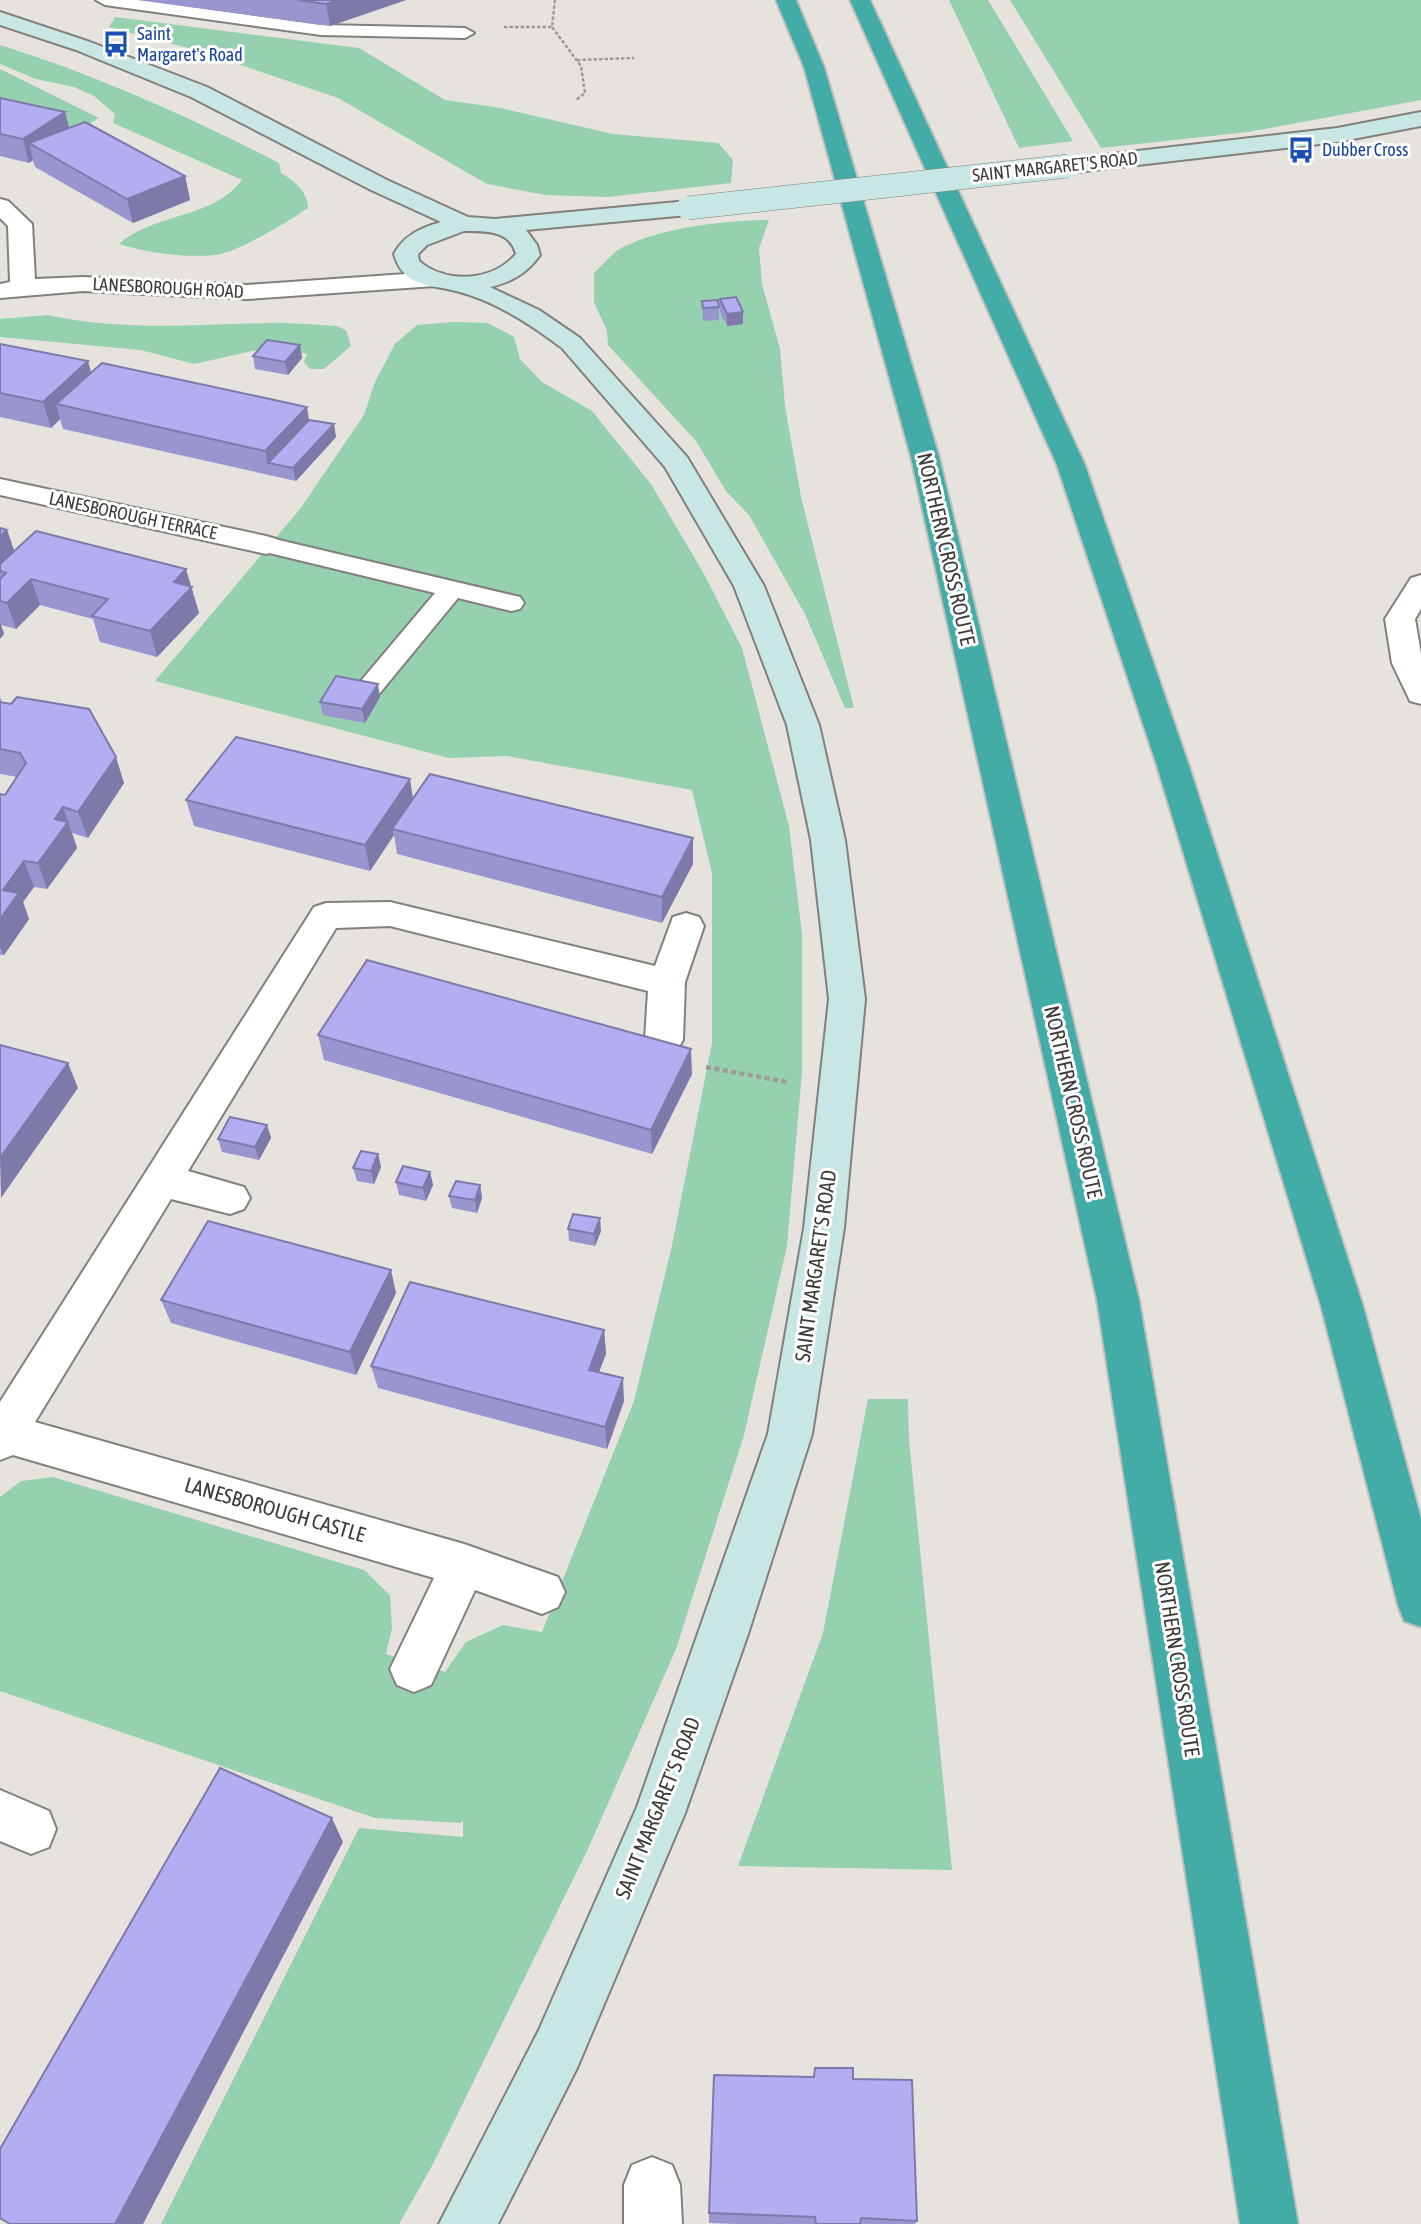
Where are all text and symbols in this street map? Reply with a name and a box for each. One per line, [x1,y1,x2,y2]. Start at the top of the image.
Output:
place label: Saint Margaret's Road [137,23,243,65]
bus stop icon: Saint Margaret's Road [101,29,131,59]
bus stop icon: Dubber Cross [1286,135,1316,165]
place label: Dubber Cross [1322,139,1408,160]
street label: SAINT MARGARET'S ROAD [971,147,1139,186]
street label: LANESBOROUGH ROAD [92,273,244,302]
street label: NORTHERN CROSS ROUTE [913,450,981,647]
street label: LANESBOROUGH TERRACE [47,487,219,544]
street label: NORTHERN CROSS ROUTE [1040,1003,1108,1200]
street label: SAINT MARGARET'S ROAD [790,1168,840,1363]
street label: LANESBOROUGH CASTLE [182,1472,368,1546]
street label: NORTHERN CROSS ROUTE [1151,1560,1205,1758]
street label: SAINT MARGARET'S ROAD [610,1713,704,1902]

